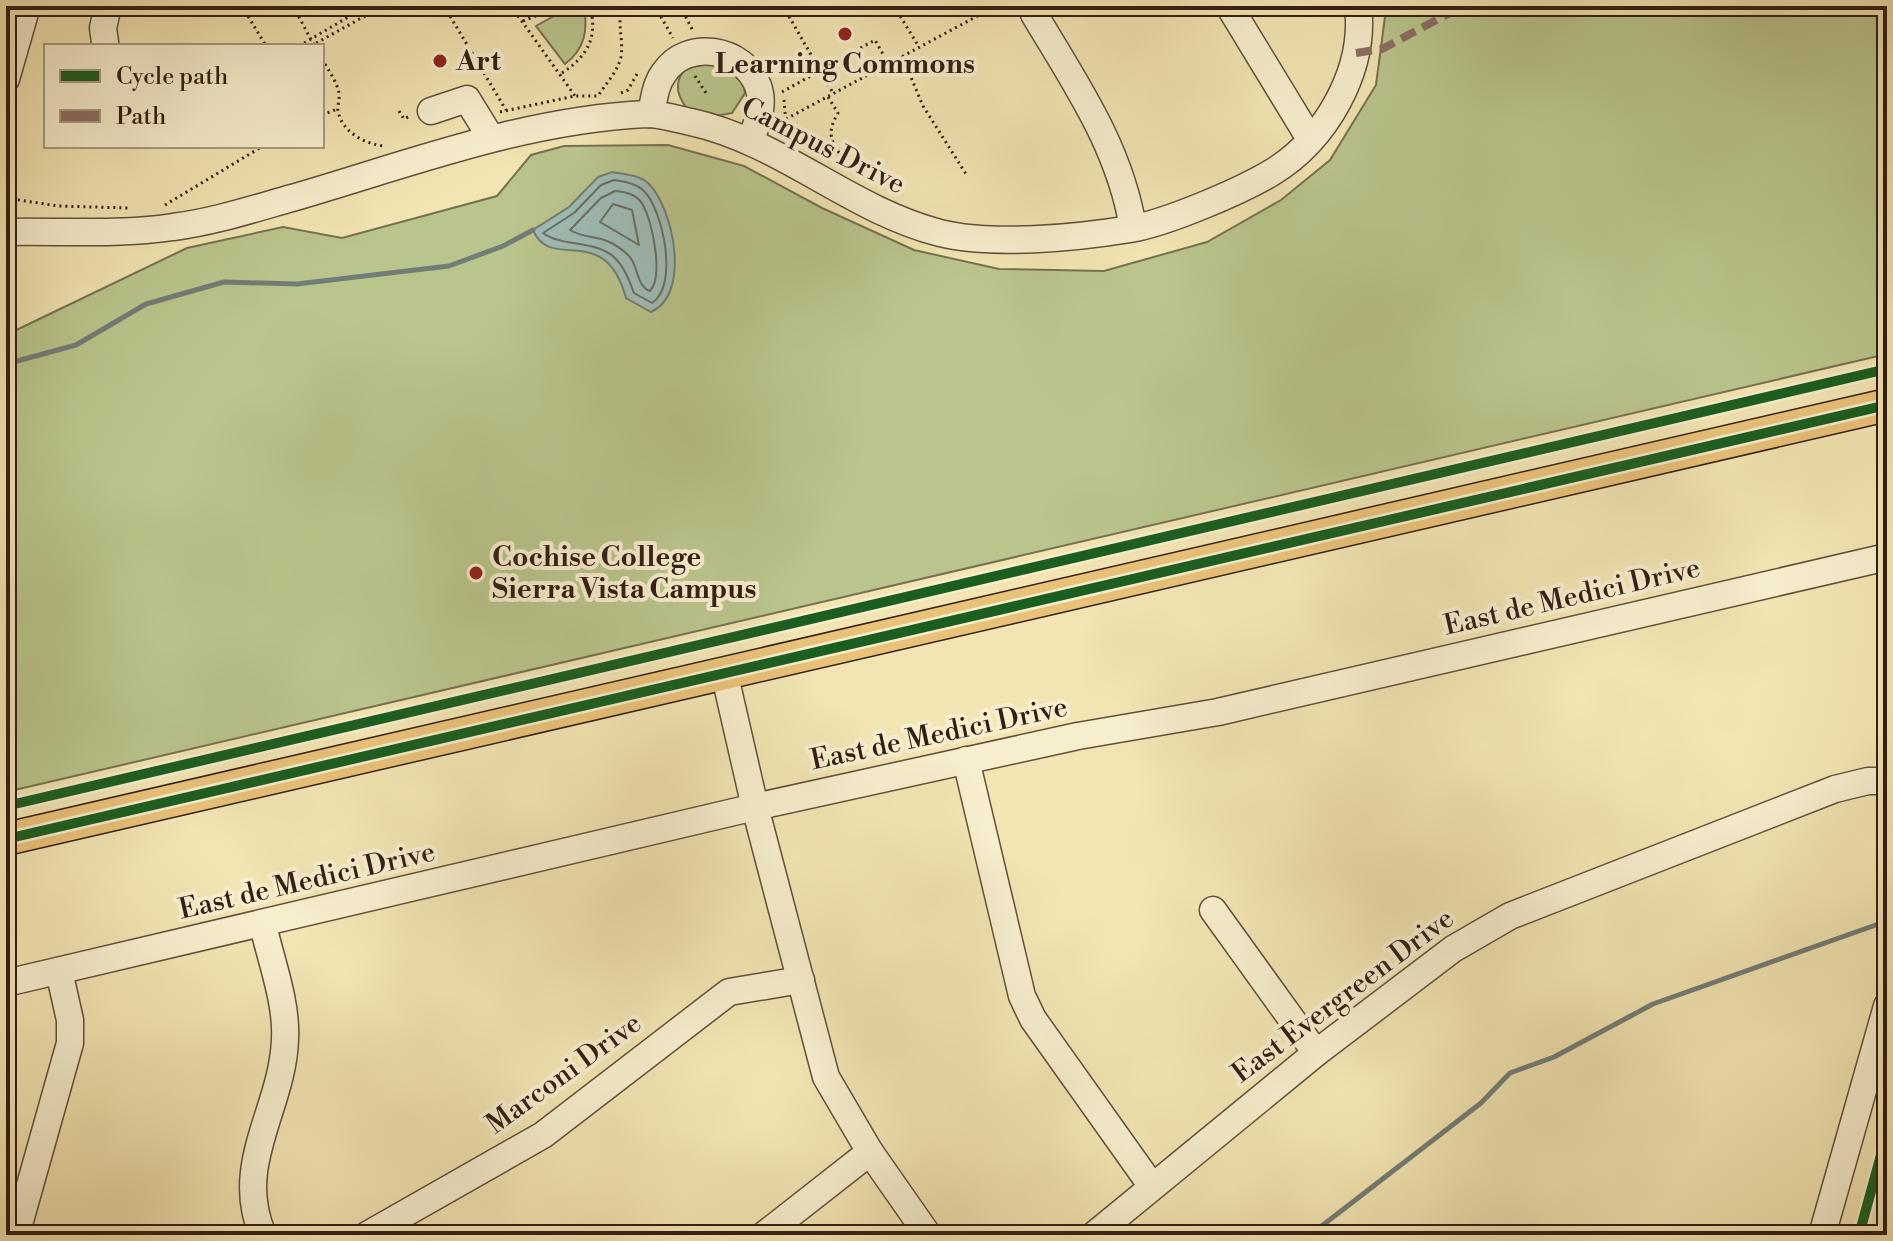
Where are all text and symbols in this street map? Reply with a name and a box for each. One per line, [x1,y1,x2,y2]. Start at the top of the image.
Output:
marker: Learning Commons [836,25,854,43]
legend [44,44,324,148]
place label: Art [455,44,502,79]
place label: Learning Commons [715,47,975,82]
marker: Art [431,52,449,70]
text: Cycle path [116,62,228,92]
street label: Campus Drive [735,90,911,202]
text: Path [116,102,166,132]
place label: Cochise College Sierra Vista Campus [492,540,757,607]
street label: East de Medici Drive [1440,550,1704,644]
marker: Cochise College Sierra Vista Campus [467,564,485,582]
street label: East de Medici Drive [807,690,1071,778]
street label: East de Medici Drive [175,834,439,928]
street label: East Evergreen Drive [1225,901,1461,1091]
street label: Marconi Drive [479,1006,649,1142]

